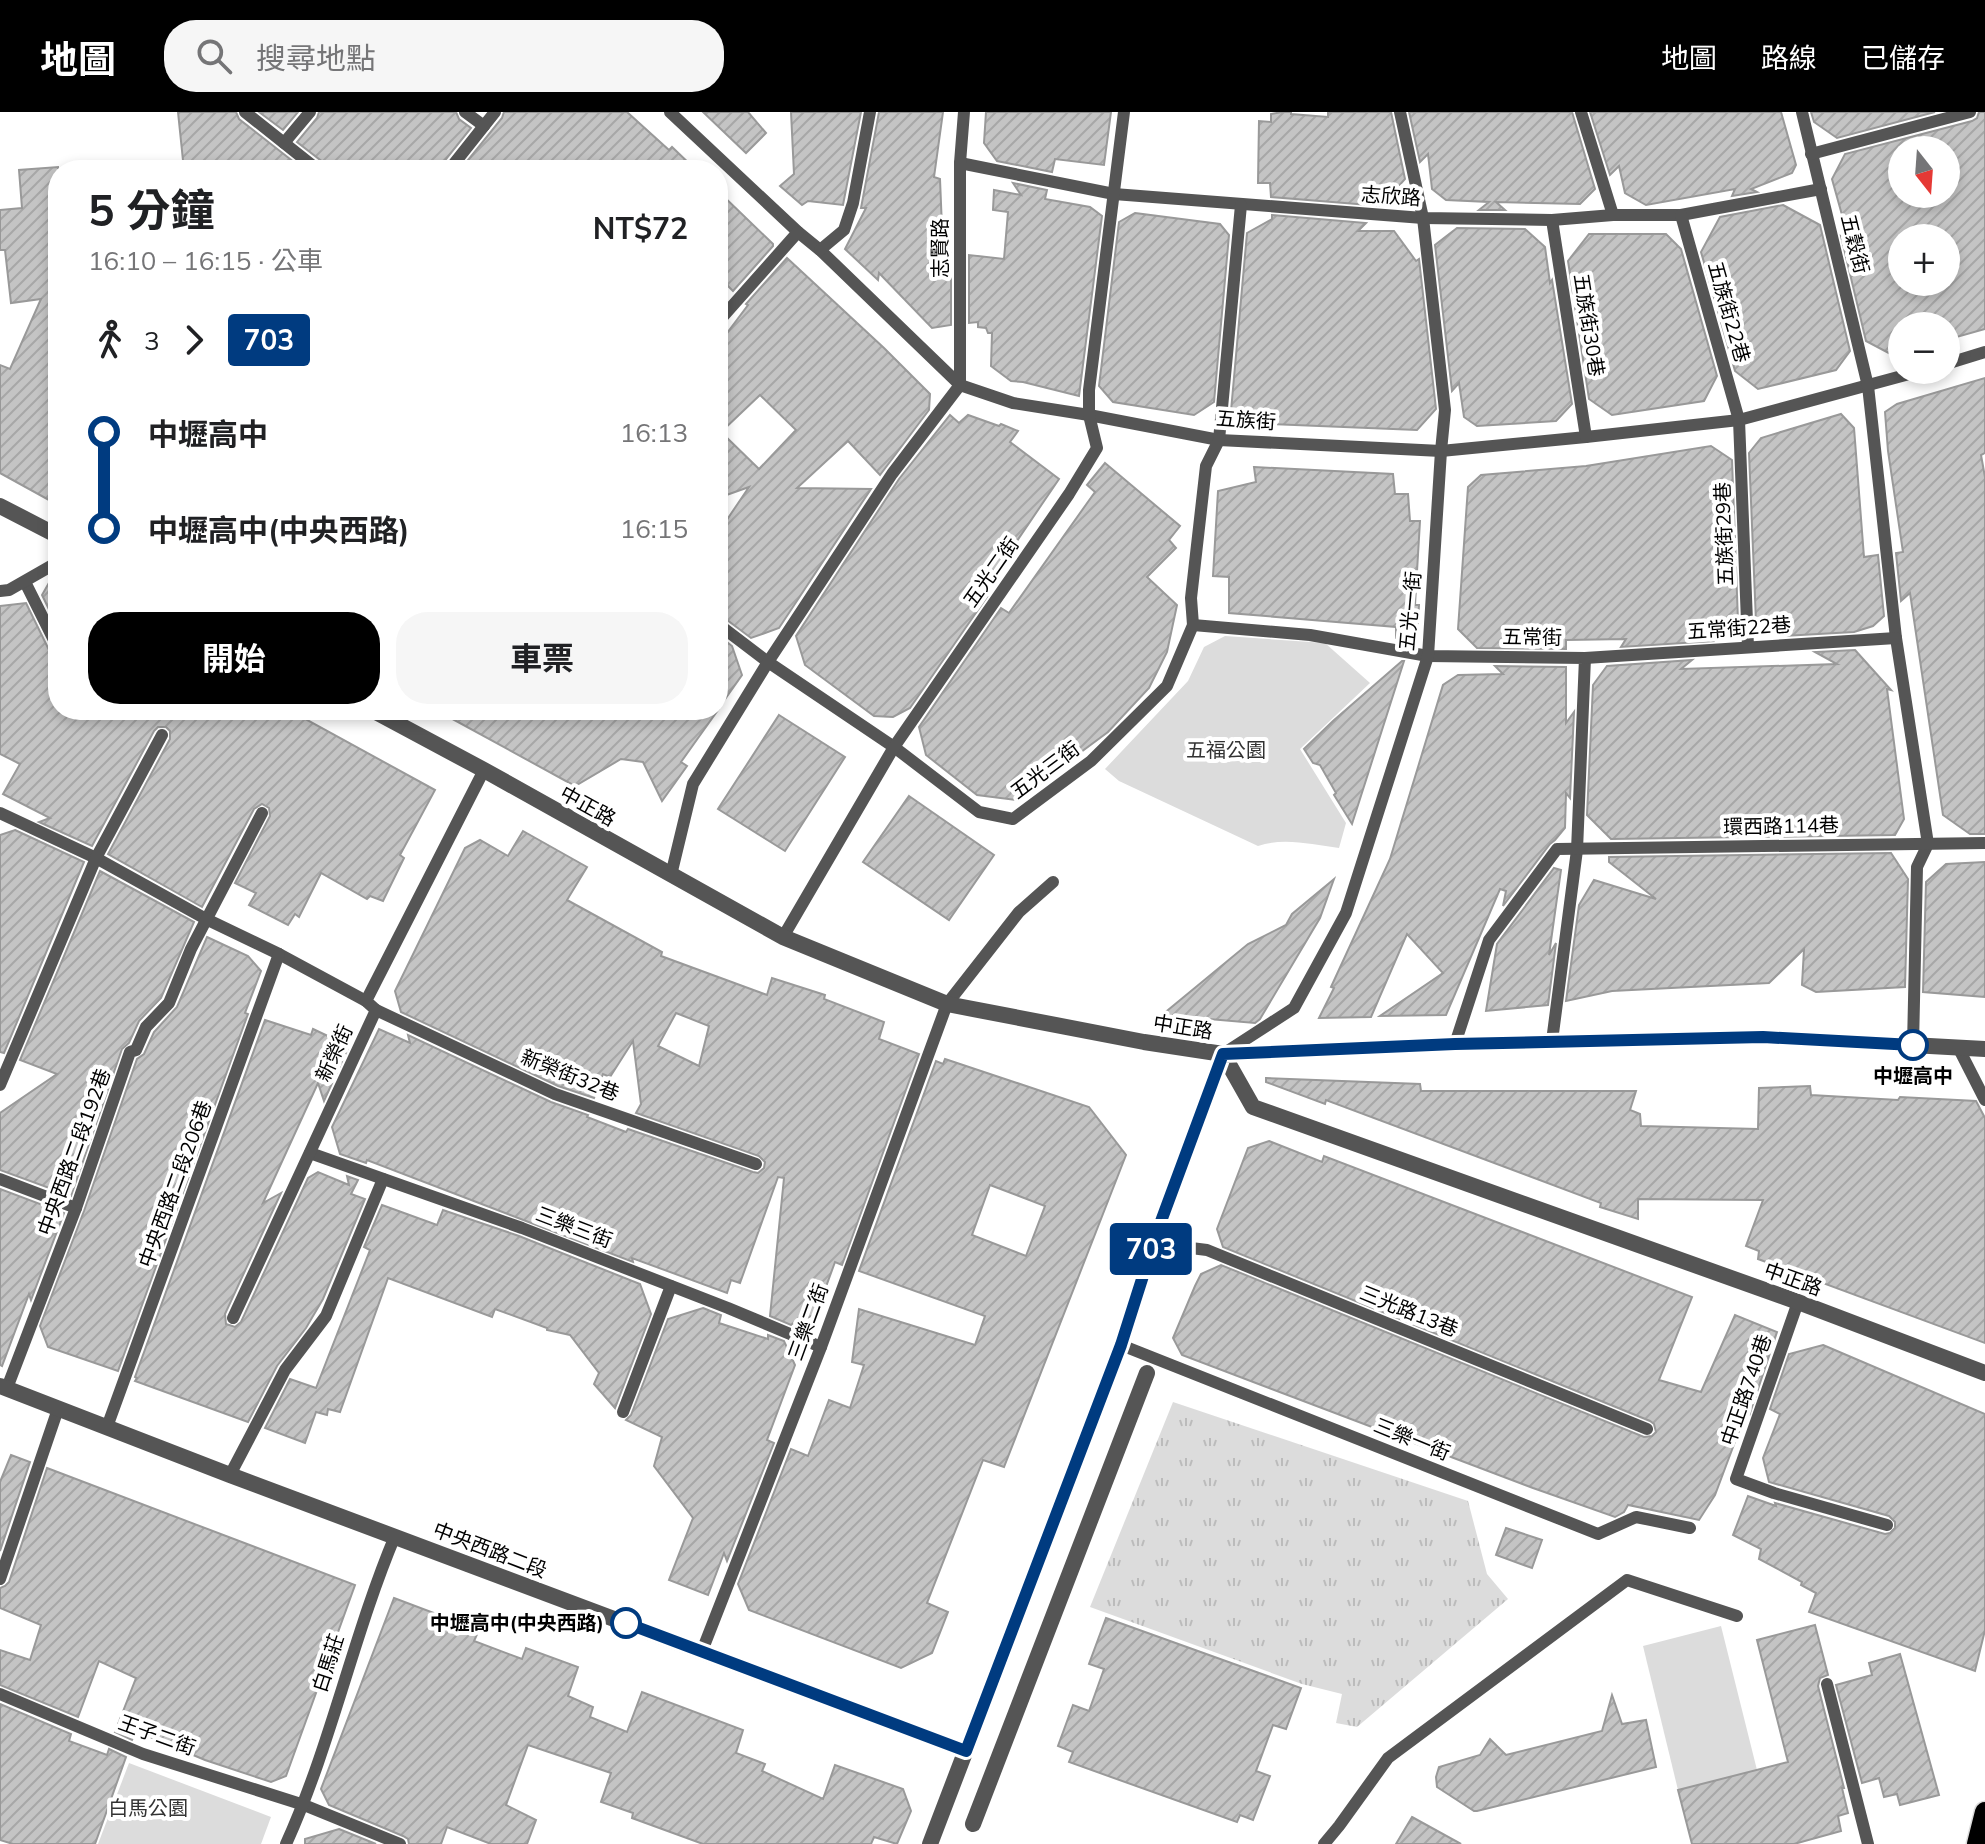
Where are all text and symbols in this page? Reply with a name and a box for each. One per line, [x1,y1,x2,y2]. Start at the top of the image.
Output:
search box [164,20,724,92]
icon: search [192,34,236,78]
text: 地圖 [40,35,116,83]
text: 搜尋地點 [256,39,376,77]
text: 地圖 [1661,40,1717,75]
text: 路線 [1761,40,1817,75]
text: 已儲存 [1861,40,1945,75]
north arrow [1888,136,1960,208]
map controls [1888,136,1960,384]
street label: 志欣路 [1360,181,1422,210]
text: 5 分鐘 [88,182,214,237]
text: NT$72 [593,209,688,247]
street label: 五穀街 [1836,212,1875,276]
street label: 志賢路 [927,218,952,278]
button: + [1888,224,1960,296]
text: 16:10 – 16:15 · 公車 [88,244,323,277]
street label: 五族街22巷 [1703,258,1756,365]
street label: 五族街30巷 [1569,272,1610,378]
button: − [1888,312,1960,384]
icon: walk [88,318,132,362]
icon: forward [172,318,216,362]
text: 703 [244,322,294,357]
text: 3 [144,324,160,357]
street label: 五族街 [1215,405,1277,434]
text: 中壢高中 [148,415,268,453]
text: 16:13 [620,416,688,449]
street label: 五族街29巷 [1709,482,1738,586]
text: 中壢高中(中央西路) [148,511,409,549]
text: 16:15 [620,512,688,545]
street label: 五光二街 [957,532,1024,612]
street label: 五光一街 [1394,570,1425,652]
street label: 五常街22巷 [1686,611,1792,644]
button: 開始 [88,612,380,704]
button: 車票 [396,612,688,704]
street label: 五常街 [1502,623,1562,650]
street label: 五光三街 [1005,736,1084,804]
park label: 五福公園 [1186,737,1266,762]
street label: 中正路 [556,780,621,831]
street label: 環西路114巷 [1723,812,1839,839]
street label: 中正路 [1151,1009,1215,1044]
street label: 新榮街 [310,1020,358,1085]
marker: 中壢高中 [1898,1030,1928,1060]
street label: 新榮街32巷 [517,1043,623,1106]
place label: 中壢高中 [1873,1063,1953,1088]
street label: 中央西路二段192巷 [32,1065,115,1239]
street label: 中央西路二段206巷 [133,1097,216,1271]
street label: 三樂三街 [532,1201,616,1253]
line badge: 703 [1105,1223,1197,1275]
text: 703 [1126,1231,1176,1266]
street label: 中正路 [1761,1257,1826,1301]
street label: 三光路13巷 [1356,1279,1462,1342]
street label: 三樂二街 [782,1280,833,1364]
street label: 中正路740巷 [1715,1331,1776,1449]
street label: 三樂一街 [1370,1412,1454,1465]
street label: 中央西路二段 [430,1516,551,1583]
marker: 中壢高中(中央西路) [611,1608,641,1638]
place label: 中壢高中(中央西路) [430,1610,604,1635]
street label: 白馬莊 [306,1630,349,1695]
street label: 王子二街 [115,1709,199,1760]
park label: 白馬公園 [108,1795,188,1820]

